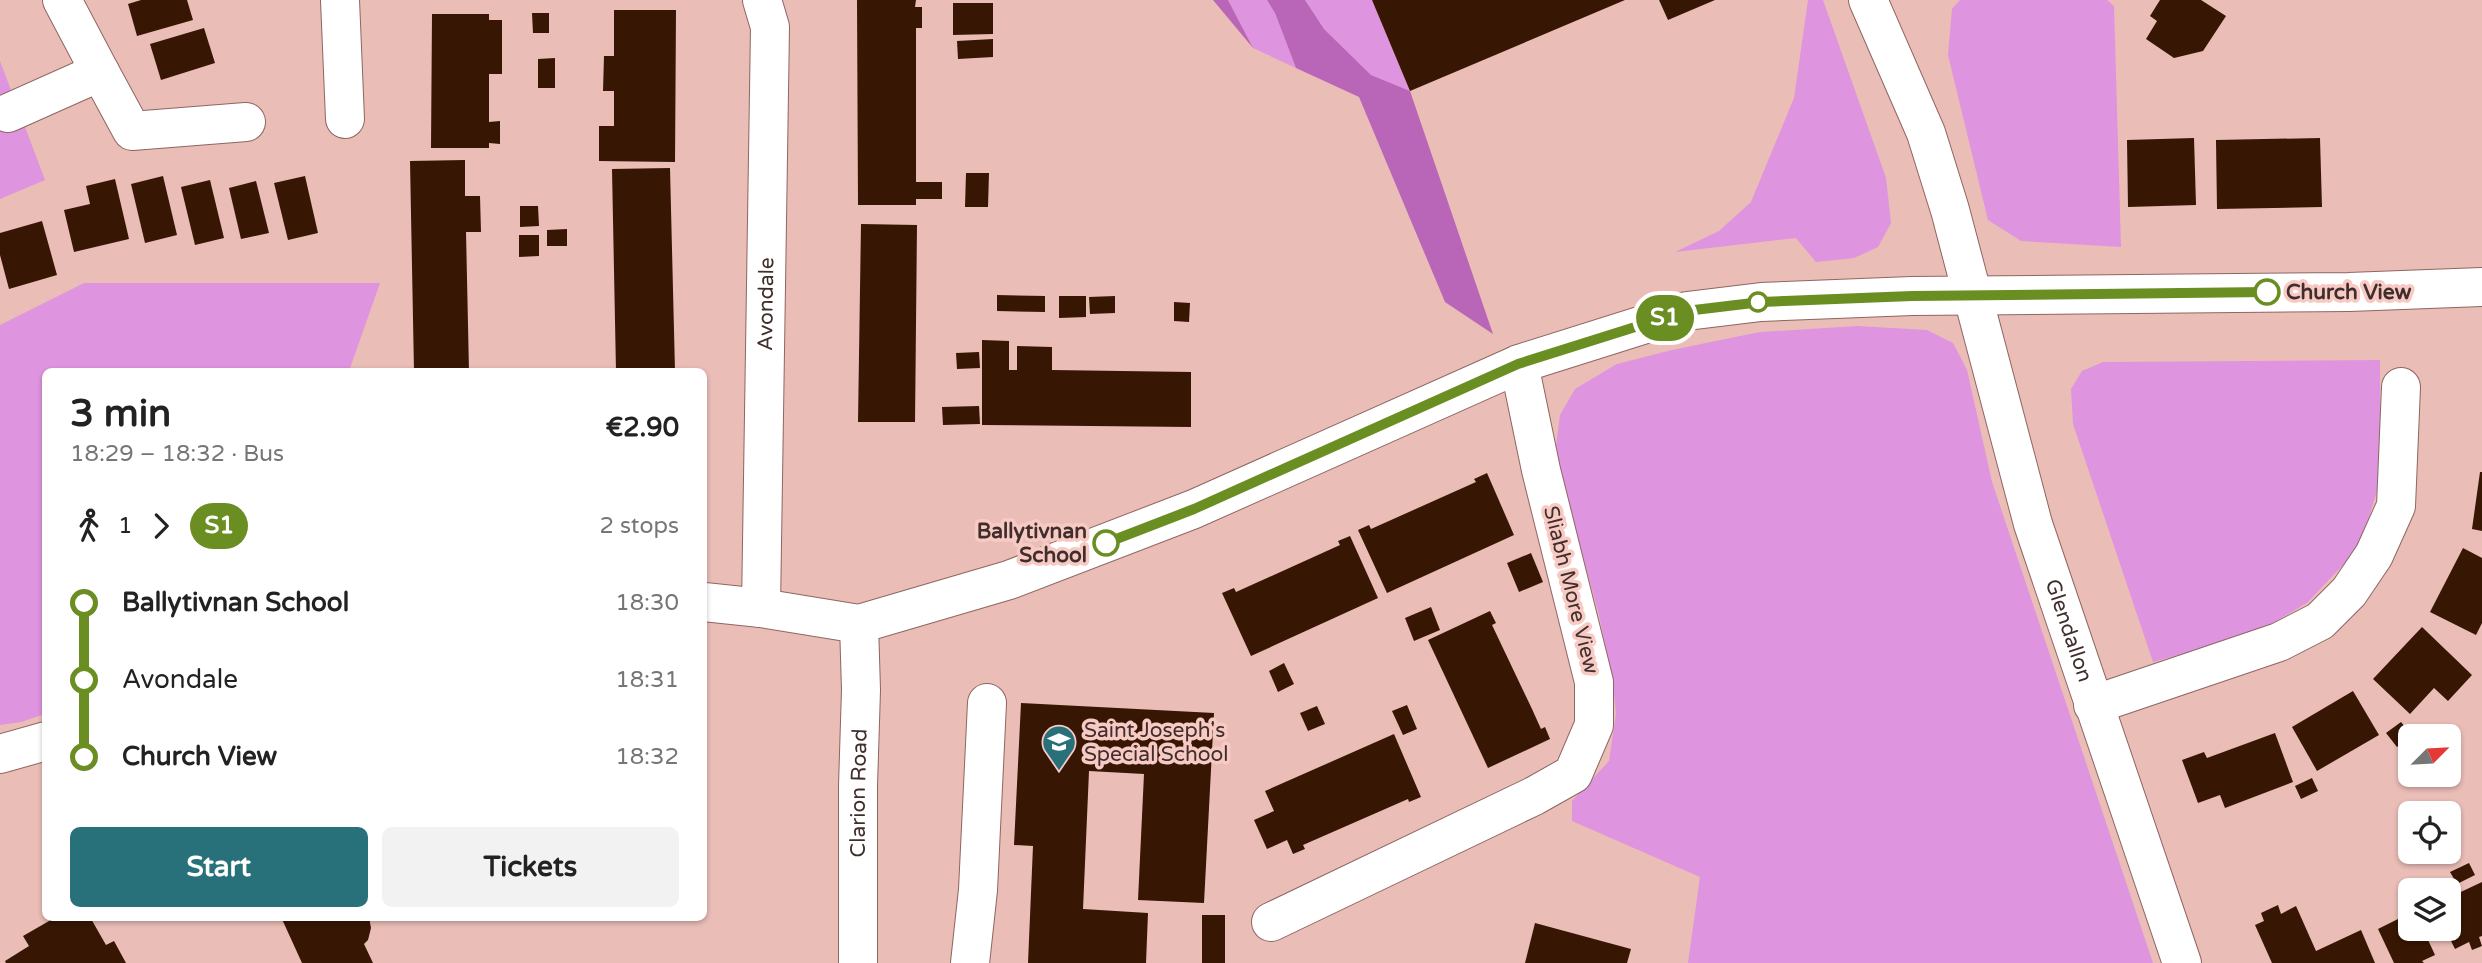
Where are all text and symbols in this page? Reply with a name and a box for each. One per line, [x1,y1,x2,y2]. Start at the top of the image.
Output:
street label: Avondale [752,257,779,351]
marker: Church View [2254,279,2280,305]
place label: Church View [2286,280,2412,305]
unlabelled marker [1748,292,1768,312]
line badge: S1 [1634,295,1696,341]
text: S1 [1650,303,1680,332]
text: 3 min [70,391,171,437]
text: €2.90 [606,412,679,443]
text: 18:29 – 18:32 · Bus [70,440,284,468]
street label: Sliabh More View [1538,503,1604,677]
icon: walk [70,507,108,545]
icon: forward [142,507,180,545]
text: S1 [204,511,234,540]
text: 1 [118,512,132,540]
text: 2 stops [599,512,679,540]
place label: Ballytivnan School [977,519,1087,568]
marker: Ballytivnan School [1093,530,1119,556]
street label: Glendallon [2040,576,2098,685]
text: Ballytivnan School [122,587,349,618]
text: 18:30 [615,589,679,617]
text: Avondale [122,664,238,695]
text: 18:31 [615,666,679,694]
place label: Saint Joseph's Special School [1084,718,1229,767]
school or university icon: Saint Joseph's Special School [1040,723,1078,772]
north arrow [2398,724,2460,788]
map controls [2398,724,2461,941]
street label: Clarion Road [845,728,872,857]
text: Church View [122,741,277,772]
text: 18:32 [615,743,679,771]
button: locate [2398,801,2461,864]
button: Start [70,827,368,907]
button: Tickets [382,827,679,907]
button: layers [2398,878,2461,941]

